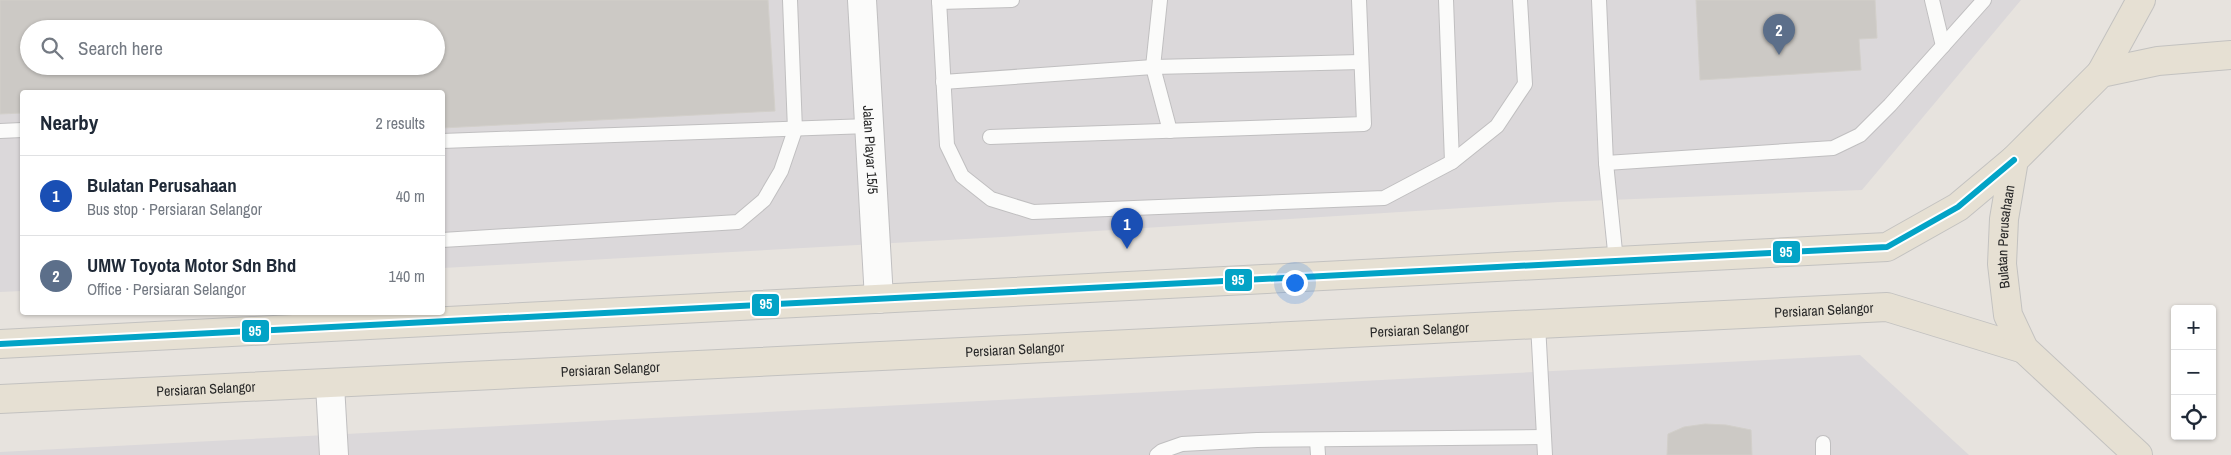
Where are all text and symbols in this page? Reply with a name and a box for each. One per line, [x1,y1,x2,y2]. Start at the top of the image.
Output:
pin: 2 [1763,14,1795,55]
search box [20,20,445,75]
icon: search [38,34,66,62]
text: Search here [78,35,163,61]
street label: Jalan Playar 15/5 [859,105,882,195]
text: Nearby [40,108,98,137]
text: 2 results [375,112,425,134]
text: Bulatan Perusahaan [87,172,237,198]
street label: Bulatan Perusahaan [1993,184,2019,290]
text: 1 [52,185,60,207]
text: 40 m [396,185,425,207]
text: Bus stop · Persiaran Selangor [87,198,262,220]
pin: 1 [1111,208,1143,249]
line badge: 95 [1772,240,1801,264]
text: 95 [1780,243,1793,261]
text: UMW Toyota Motor Sdn Bhd [87,252,296,278]
text: 2 [52,265,60,287]
text: 140 m [389,265,425,287]
line badge: 95 [1224,268,1253,292]
your location [1282,270,1308,296]
text: 95 [1232,271,1245,289]
text: Office · Persiaran Selangor [87,278,246,300]
line badge: 95 [751,293,780,317]
text: 95 [760,295,773,313]
street label: Persiaran Selangor [1774,299,1874,321]
map controls [2171,305,2216,440]
button: + [2171,305,2216,350]
street label: Persiaran Selangor [1369,318,1469,341]
line badge: 95 [241,319,270,343]
text: 95 [249,322,262,340]
street label: Persiaran Selangor [965,338,1065,361]
button: − [2171,350,2216,395]
street label: Persiaran Selangor [560,358,660,381]
street label: Persiaran Selangor [156,378,256,400]
button: locate [2171,395,2216,440]

